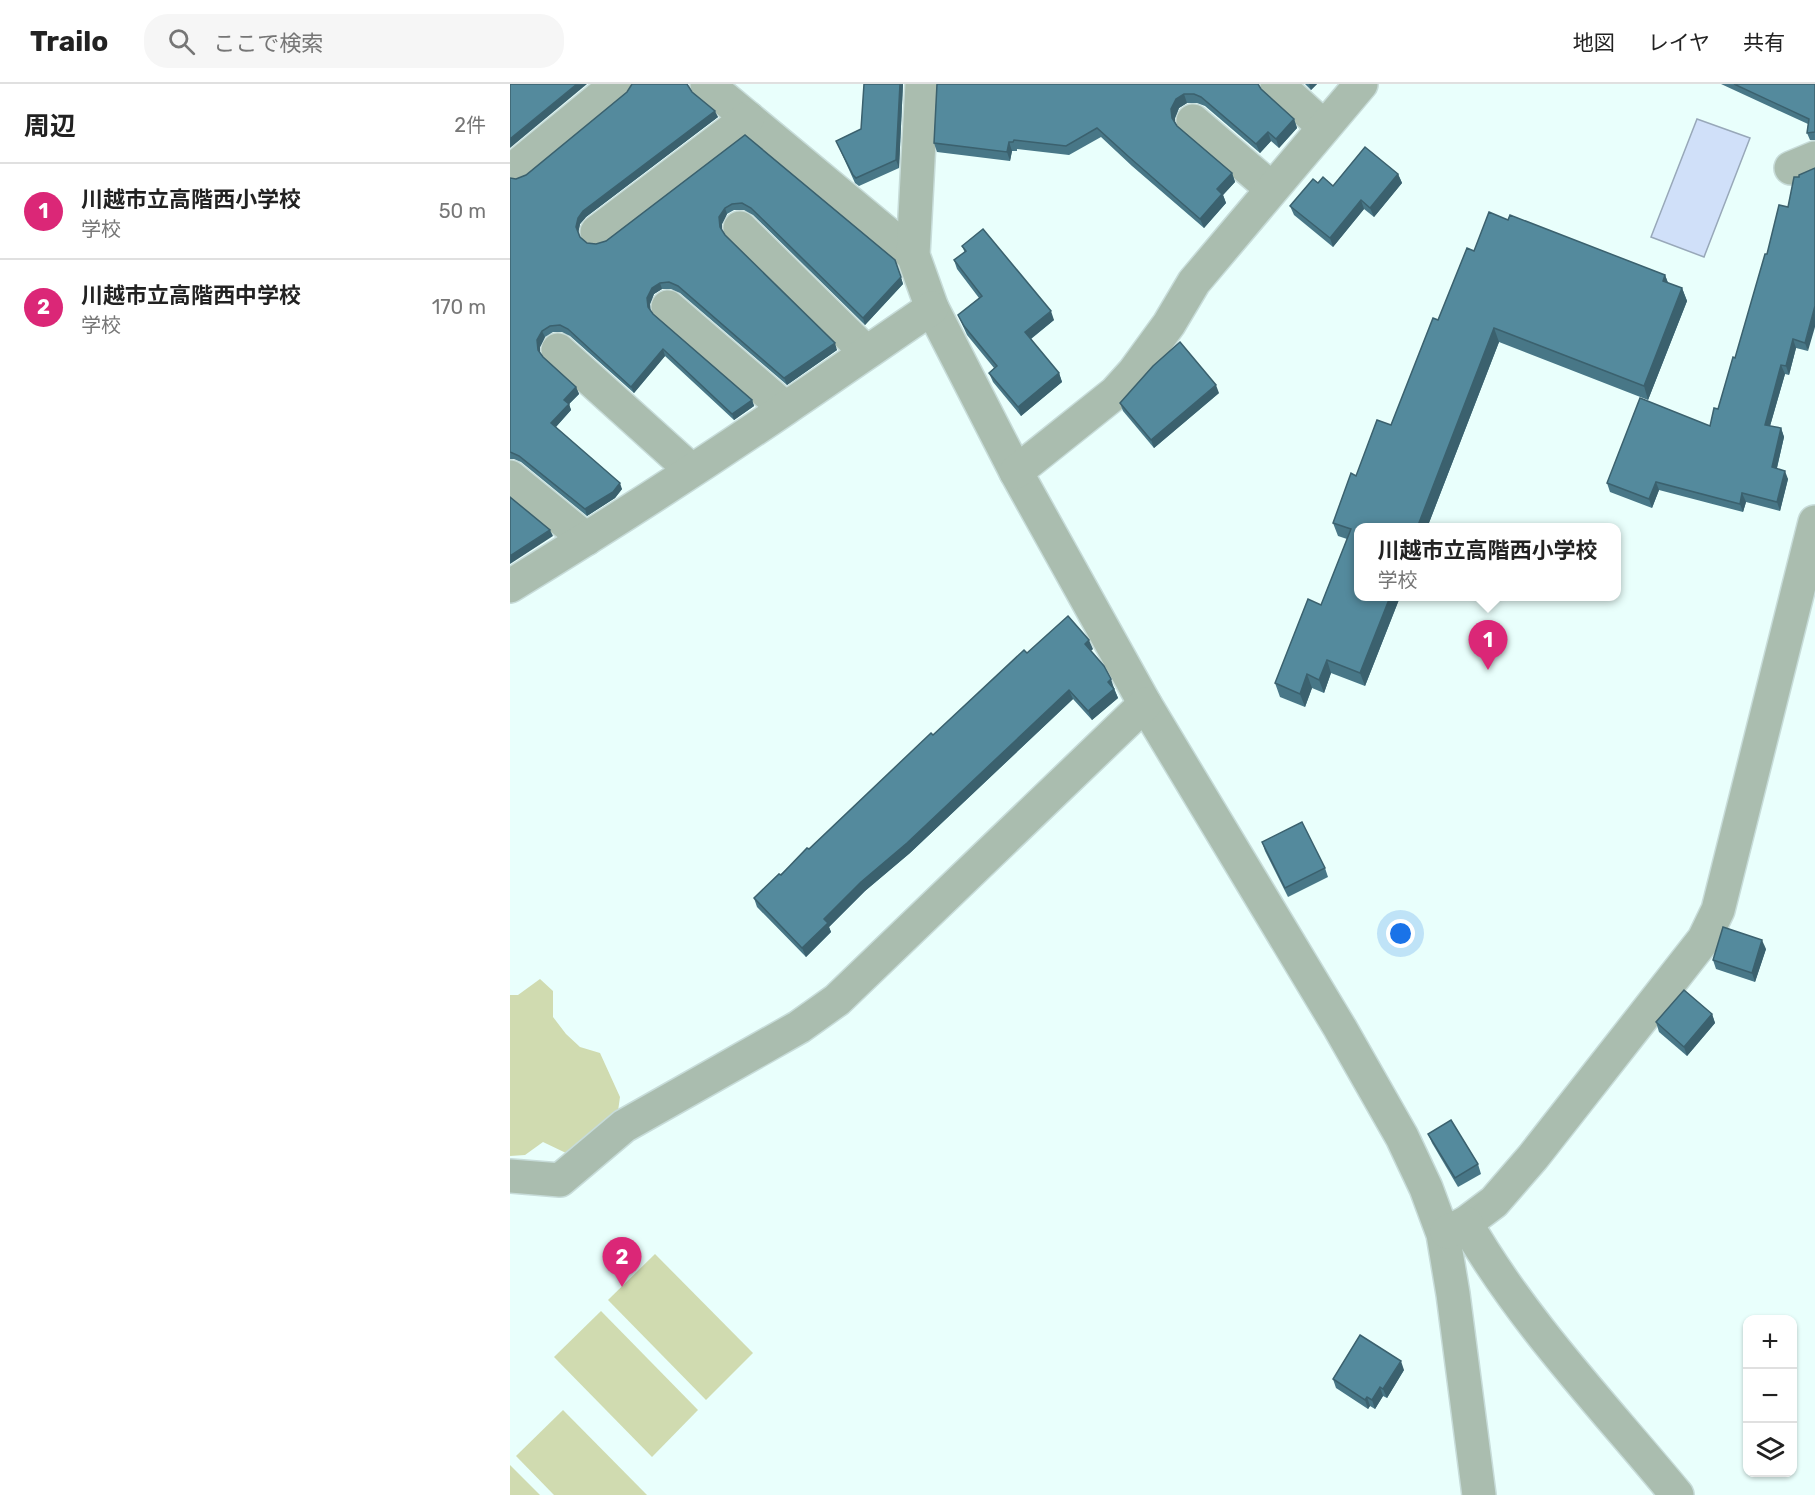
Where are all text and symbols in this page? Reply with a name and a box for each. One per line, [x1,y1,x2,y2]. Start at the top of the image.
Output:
search box [144,14,564,68]
text: Trailo [30,25,108,58]
icon: search [165,25,198,58]
text: ここで検索 [213,30,323,57]
text: 地図 [1573,30,1615,55]
text: レイヤ [1648,30,1710,55]
text: 共有 [1743,30,1785,55]
text: 周辺 [24,111,76,142]
text: 2件 [454,113,486,137]
text: 川越市立高階西小学校 [81,186,301,213]
text: 1 [39,199,48,223]
text: 50 m [439,199,486,223]
text: 学校 [81,217,121,241]
text: 川越市立高階西中学校 [81,282,301,309]
text: 2 [37,295,50,319]
text: 170 m [432,295,486,319]
text: 学校 [81,313,121,337]
popup [1354,523,1621,601]
text: 川越市立高階西小学校 [1377,537,1598,564]
text: 学校 [1377,568,1417,592]
pin: 1 [1468,620,1508,670]
your location [1386,919,1415,948]
pin: 2 [602,1238,642,1287]
map controls [1743,1315,1797,1477]
button: + [1743,1315,1797,1369]
button: − [1743,1369,1797,1423]
button: layers [1743,1423,1797,1477]

